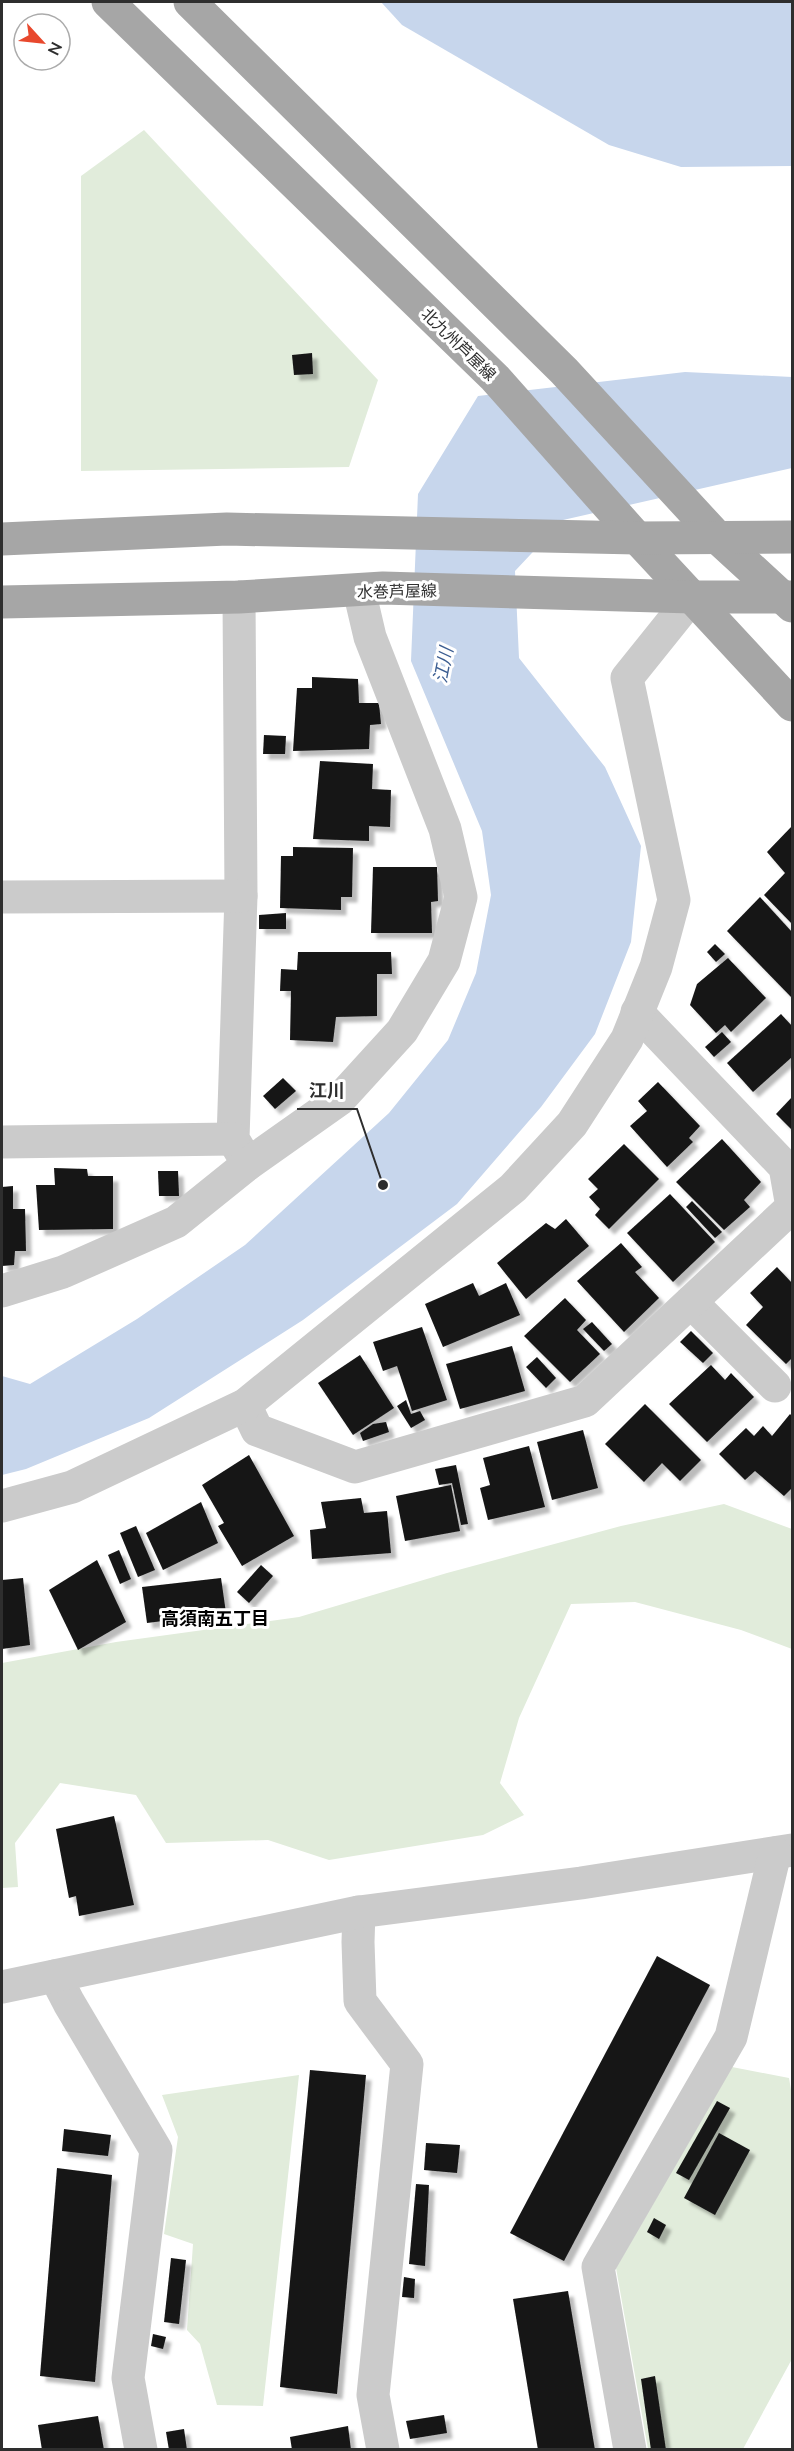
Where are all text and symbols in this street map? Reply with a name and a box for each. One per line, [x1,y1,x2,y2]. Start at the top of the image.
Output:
north arrow [12,12,72,72]
text: N [44,39,67,59]
street label: 北九州芦屋線 [418,303,500,385]
street label: 水巻芦屋線 [357,580,437,602]
water label: 江川 [428,643,458,685]
callout: 江川 [297,1073,357,1109]
text: 江川 [309,1079,345,1102]
district label: 高須南五丁目 [161,1607,269,1630]

